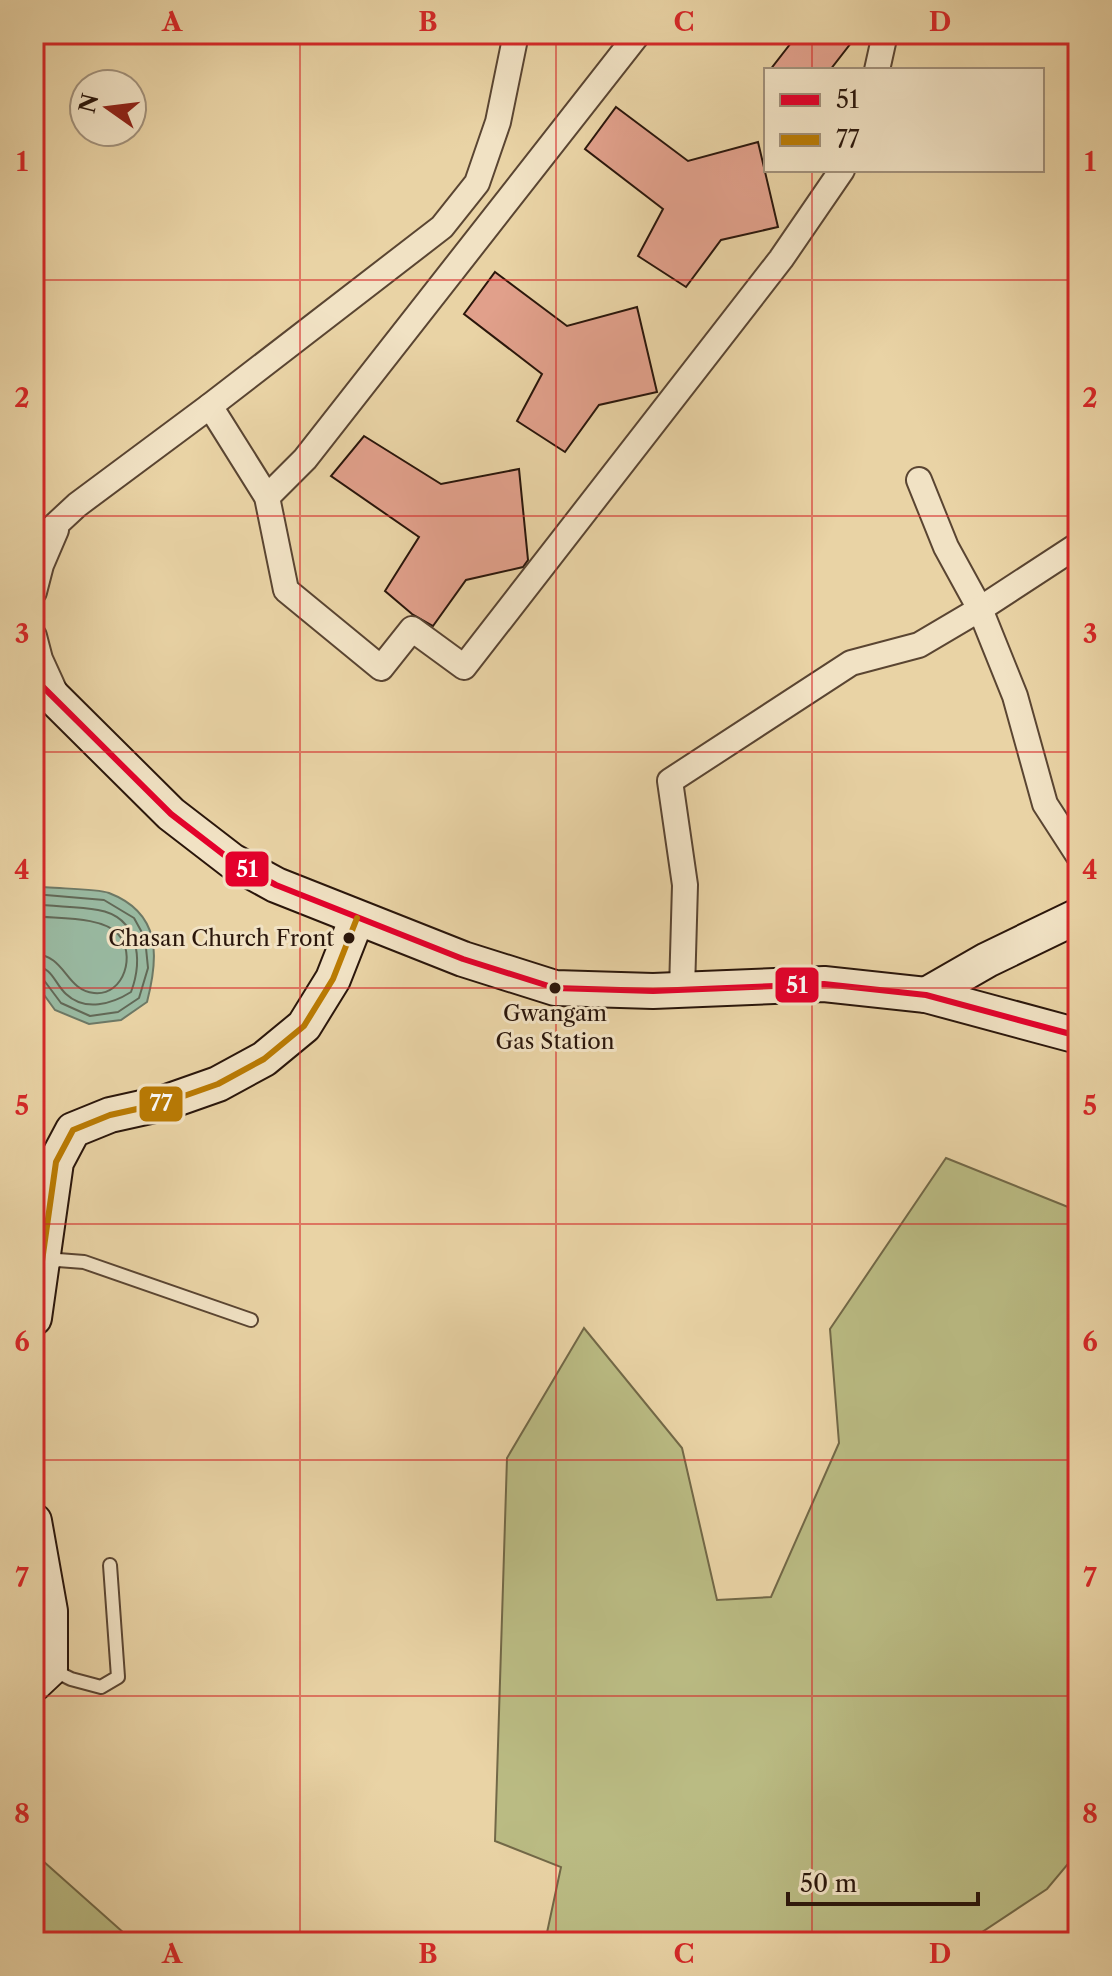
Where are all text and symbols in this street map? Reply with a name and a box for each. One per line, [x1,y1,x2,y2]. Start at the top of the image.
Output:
text: A [161,6,183,38]
text: B [418,6,438,38]
text: C [674,6,694,38]
text: D [929,6,951,38]
north arrow [68,68,148,148]
legend [764,68,1044,172]
text: 51 [836,85,859,114]
text: N [74,91,104,116]
text: 77 [836,125,860,154]
text: 1 [16,146,28,178]
text: 1 [1084,146,1096,178]
text: 2 [14,382,30,414]
text: 2 [1082,382,1098,414]
text: 3 [15,618,29,650]
text: 3 [1083,618,1097,650]
line badge: 51 [224,850,270,888]
text: 4 [14,854,30,886]
text: 4 [1082,854,1098,886]
text: 51 [236,856,258,883]
place label: Chasan Church Front [108,925,334,952]
marker: Chasan Church Front [341,930,357,946]
line badge: 51 [774,966,820,1004]
text: 51 [786,972,808,999]
marker: Gwangam Gas Station [547,980,563,996]
place label: Gwangam Gas Station [495,1000,615,1055]
line badge: 77 [138,1085,184,1123]
text: 5 [15,1090,29,1122]
text: 77 [150,1090,173,1117]
text: 5 [1083,1090,1097,1122]
text: 6 [14,1326,30,1358]
text: 6 [1082,1326,1098,1358]
text: 7 [15,1562,29,1594]
text: 7 [1083,1562,1097,1594]
text: 8 [14,1798,30,1830]
text: 8 [1082,1798,1098,1830]
scale bar [788,1856,978,1906]
text: 50 m [800,1869,857,1898]
text: A [161,1938,183,1970]
text: B [418,1938,438,1970]
text: C [674,1938,694,1970]
text: D [929,1938,951,1970]

